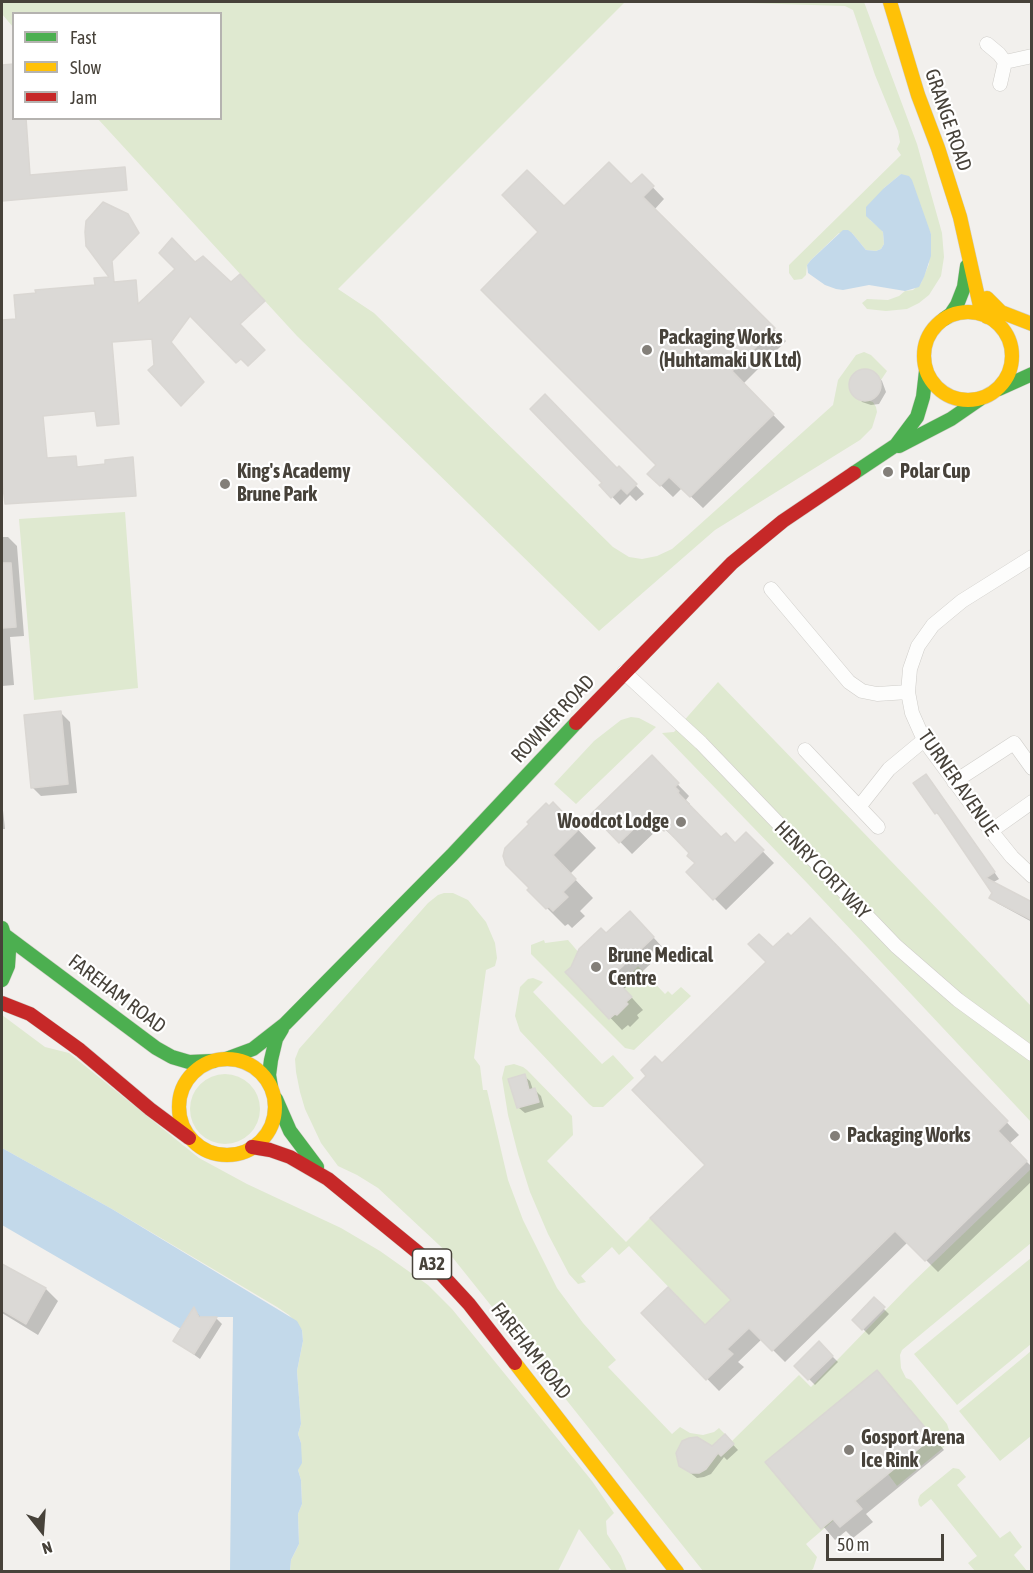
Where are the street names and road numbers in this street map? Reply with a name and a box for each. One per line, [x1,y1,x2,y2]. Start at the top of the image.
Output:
street label: GRANGE ROAD [919,66,977,174]
street label: ROWNER ROAD [506,670,600,768]
street label: TURNER AVENUE [913,726,1003,840]
street label: HENRY CORT WAY [769,816,875,924]
street label: FAREHAM ROAD [63,950,171,1038]
road number: A32 [412,1249,452,1279]
street label: FAREHAM ROAD [486,1298,576,1404]

